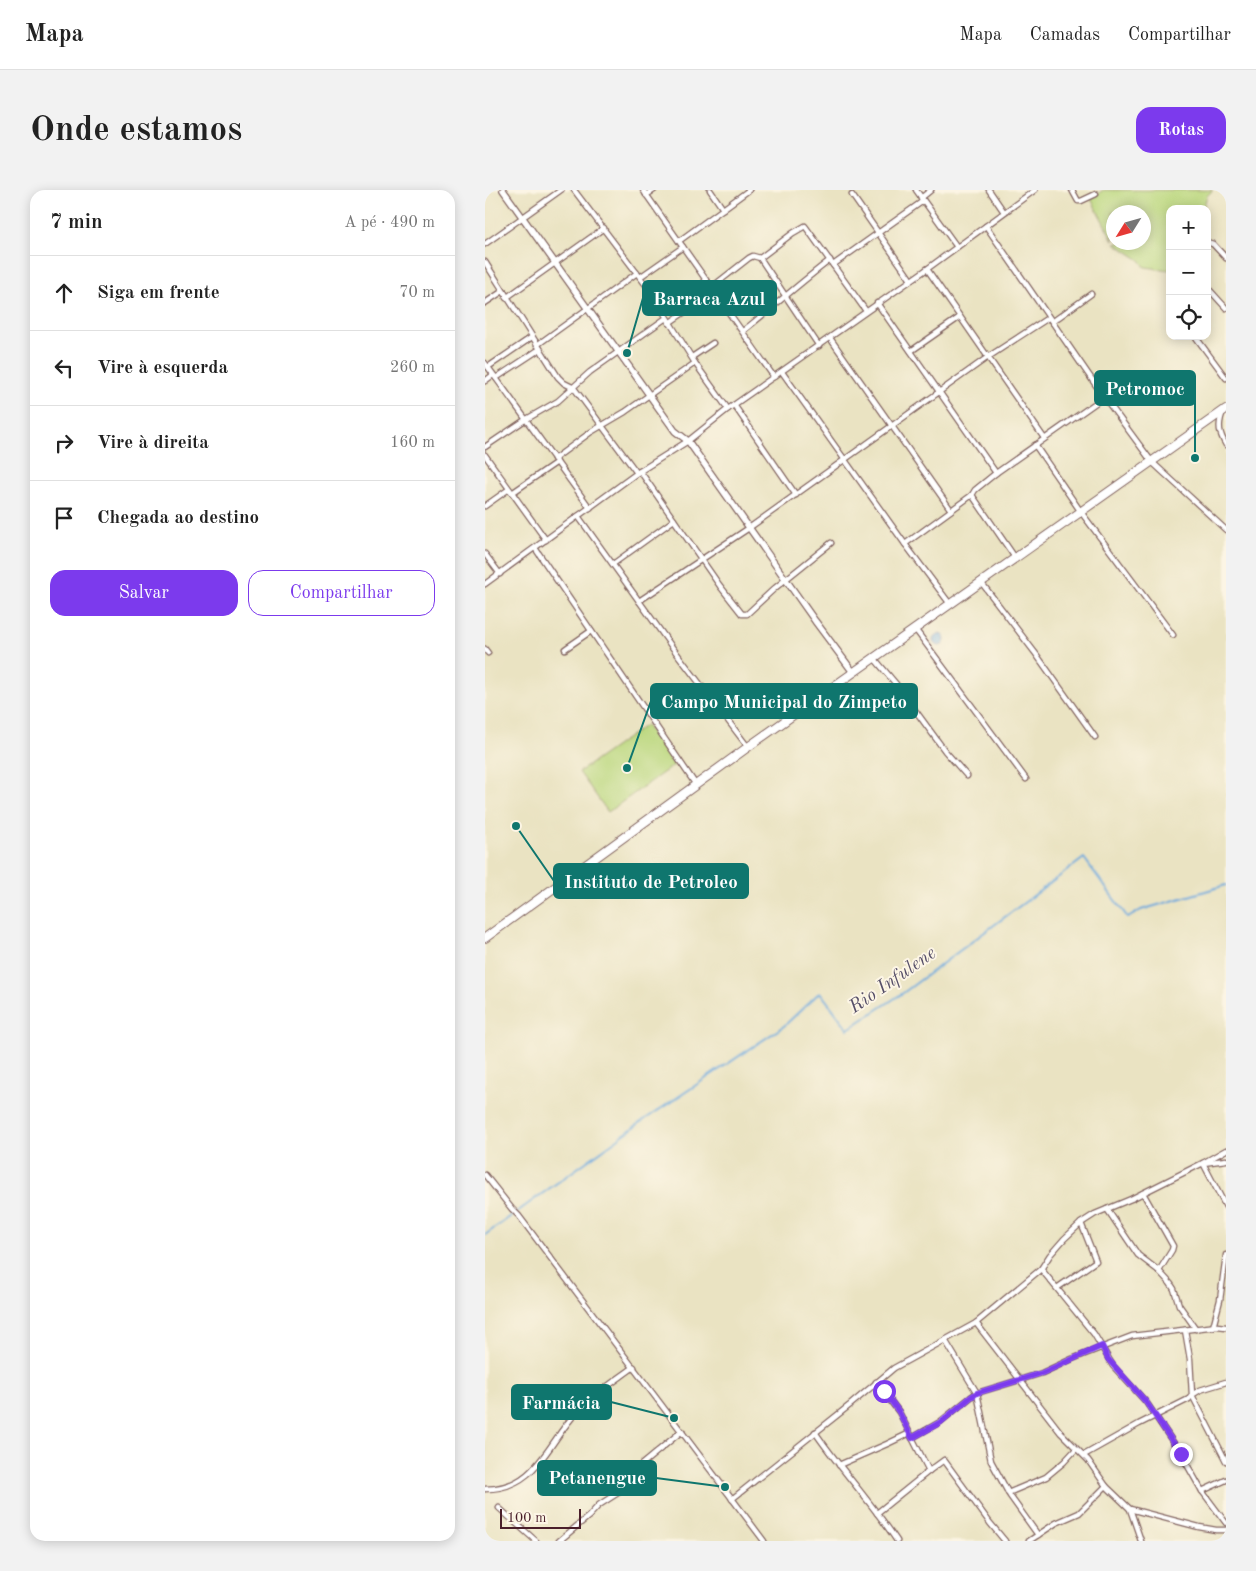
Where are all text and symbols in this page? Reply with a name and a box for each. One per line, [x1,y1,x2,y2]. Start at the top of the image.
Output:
text: Mapa [25,23,84,47]
text: Mapa [960,26,1002,44]
text: Camadas [1030,26,1100,44]
text: Compartilhar [1128,26,1231,44]
button: Rotas [1136,107,1226,153]
text: Onde estamos [30,113,242,148]
north arrow [1106,205,1151,250]
map controls [1166,205,1211,340]
button: + [1166,205,1211,250]
text: 7 min [50,212,103,233]
text: A pé · 490 m [344,215,435,231]
button: − [1166,250,1211,295]
icon: ahead [50,279,78,307]
callout: Barraca Azul [643,281,776,315]
text: Siga em frente [97,284,220,303]
text: 70 m [399,285,435,301]
text: Barraca Azul [653,291,765,310]
button: locate [1166,295,1211,340]
icon: left [50,354,78,382]
text: Vire à esquerda [97,359,228,378]
text: 260 m [390,360,435,376]
callout: Petromoc [1095,371,1195,405]
text: Petromoc [1105,381,1185,400]
icon: right [50,429,78,457]
text: Vire à direita [97,434,209,453]
text: 160 m [390,435,435,451]
icon: arrive [50,504,78,532]
text: Chegada ao destino [97,509,259,528]
button: Salvar [50,570,238,616]
button: Compartilhar [248,570,435,616]
callout: Campo Municipal do Zimpeto [651,684,917,718]
text: Campo Municipal do Zimpeto [661,694,907,713]
callout: Instituto de Petroleo [554,864,748,898]
text: Instituto de Petroleo [564,874,738,893]
water label: Rio Infulene [845,944,940,1018]
route start [873,1380,896,1403]
callout: Farmácia [512,1385,611,1419]
text: Farmácia [521,1395,601,1414]
route end [1170,1443,1193,1466]
callout: Petanengue [538,1461,656,1495]
text: Petanengue [548,1470,646,1489]
scale bar [500,1506,581,1529]
text: 100 m [507,1511,546,1525]

